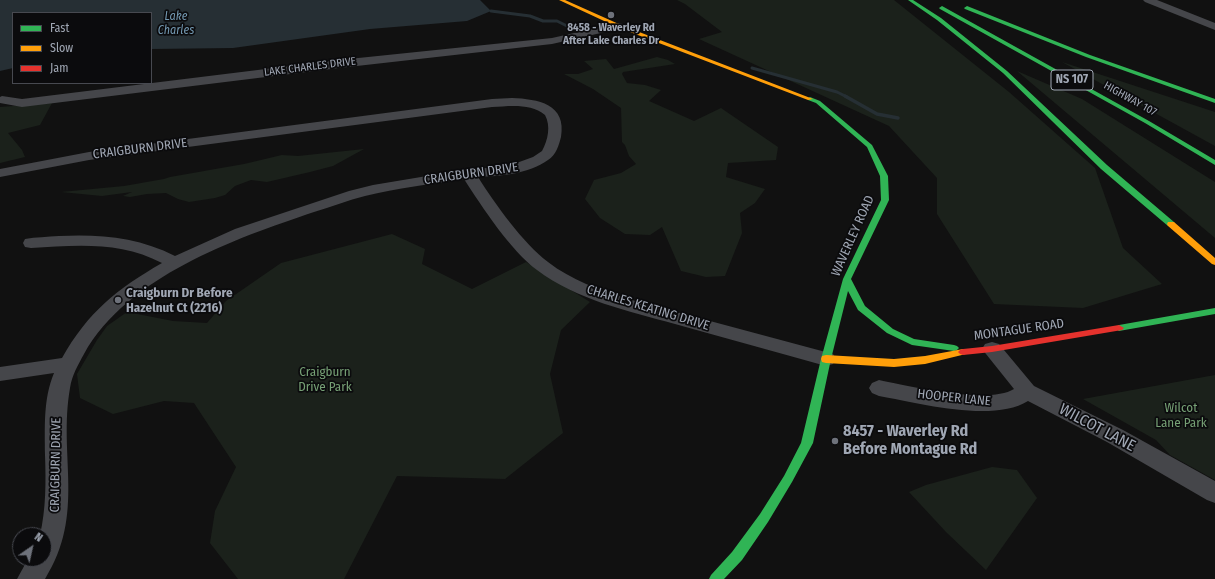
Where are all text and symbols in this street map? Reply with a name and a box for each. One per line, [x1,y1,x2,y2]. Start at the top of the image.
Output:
water label: Lake Charles [158,10,194,38]
marker: 8458 - Waverley Rd After Lake Charles Dr [606,10,616,20]
legend [12,12,152,84]
text: Fast [50,21,69,35]
place label: 8458 - Waverley Rd After Lake Charles Dr [563,21,659,47]
text: Slow [50,41,73,55]
street label: LAKE CHARLES DRIVE [263,55,357,79]
text: Jam [50,61,68,75]
road number: NS 107 [1051,70,1093,90]
street label: HIGHWAY 107 [1101,79,1159,119]
street label: CRAIGBURN DRIVE [92,135,188,163]
street label: CRAIGBURN DRIVE [423,160,519,188]
street label: WAVERLEY ROAD [828,193,878,279]
street label: CHARLES KEATING DRIVE [585,282,711,334]
place label: Craigburn Dr Before Hazelnut Ct (2216) [126,285,233,316]
marker: Craigburn Dr Before Hazelnut Ct (2216) [113,295,123,305]
street label: MONTAGUE ROAD [973,316,1065,344]
park label: Craigburn Drive Park [298,364,352,395]
street label: HOOPER LANE [916,386,992,410]
street label: WILCOT LANE [1056,400,1138,456]
park label: Wilcot Lane Park [1155,400,1207,431]
street label: CRAIGBURN DRIVE [47,417,65,513]
place label: 8457 - Waverley Rd Before Montague Rd [843,422,977,460]
marker: 8457 - Waverley Rd Before Montague Rd [830,436,840,446]
north arrow [12,527,52,567]
text: N [32,530,45,545]

